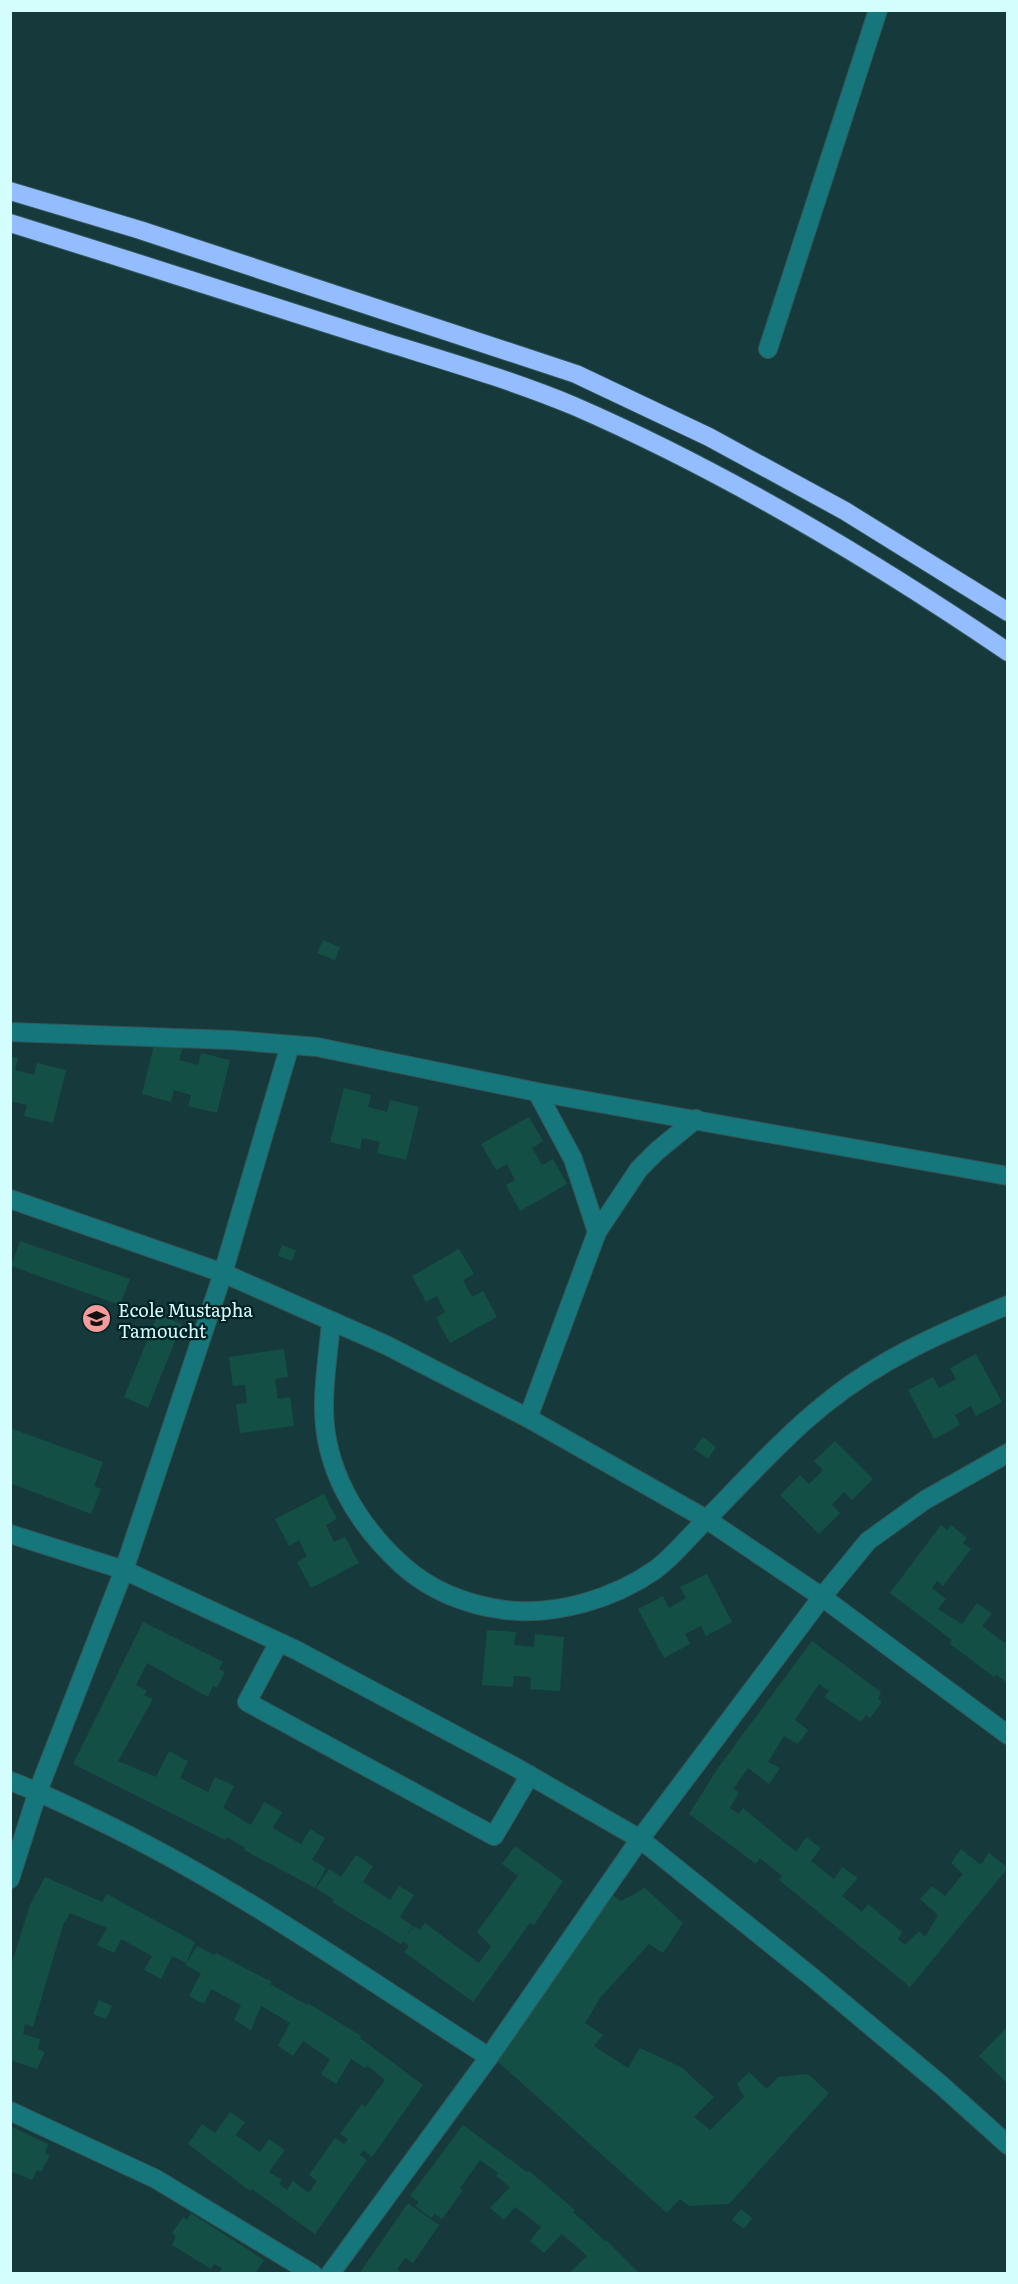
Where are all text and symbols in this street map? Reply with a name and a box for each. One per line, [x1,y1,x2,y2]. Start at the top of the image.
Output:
place label: Ecole Mustapha Tamoucht [118,1296,253,1344]
school or university icon: Ecole Mustapha Tamoucht [81,1303,113,1335]

